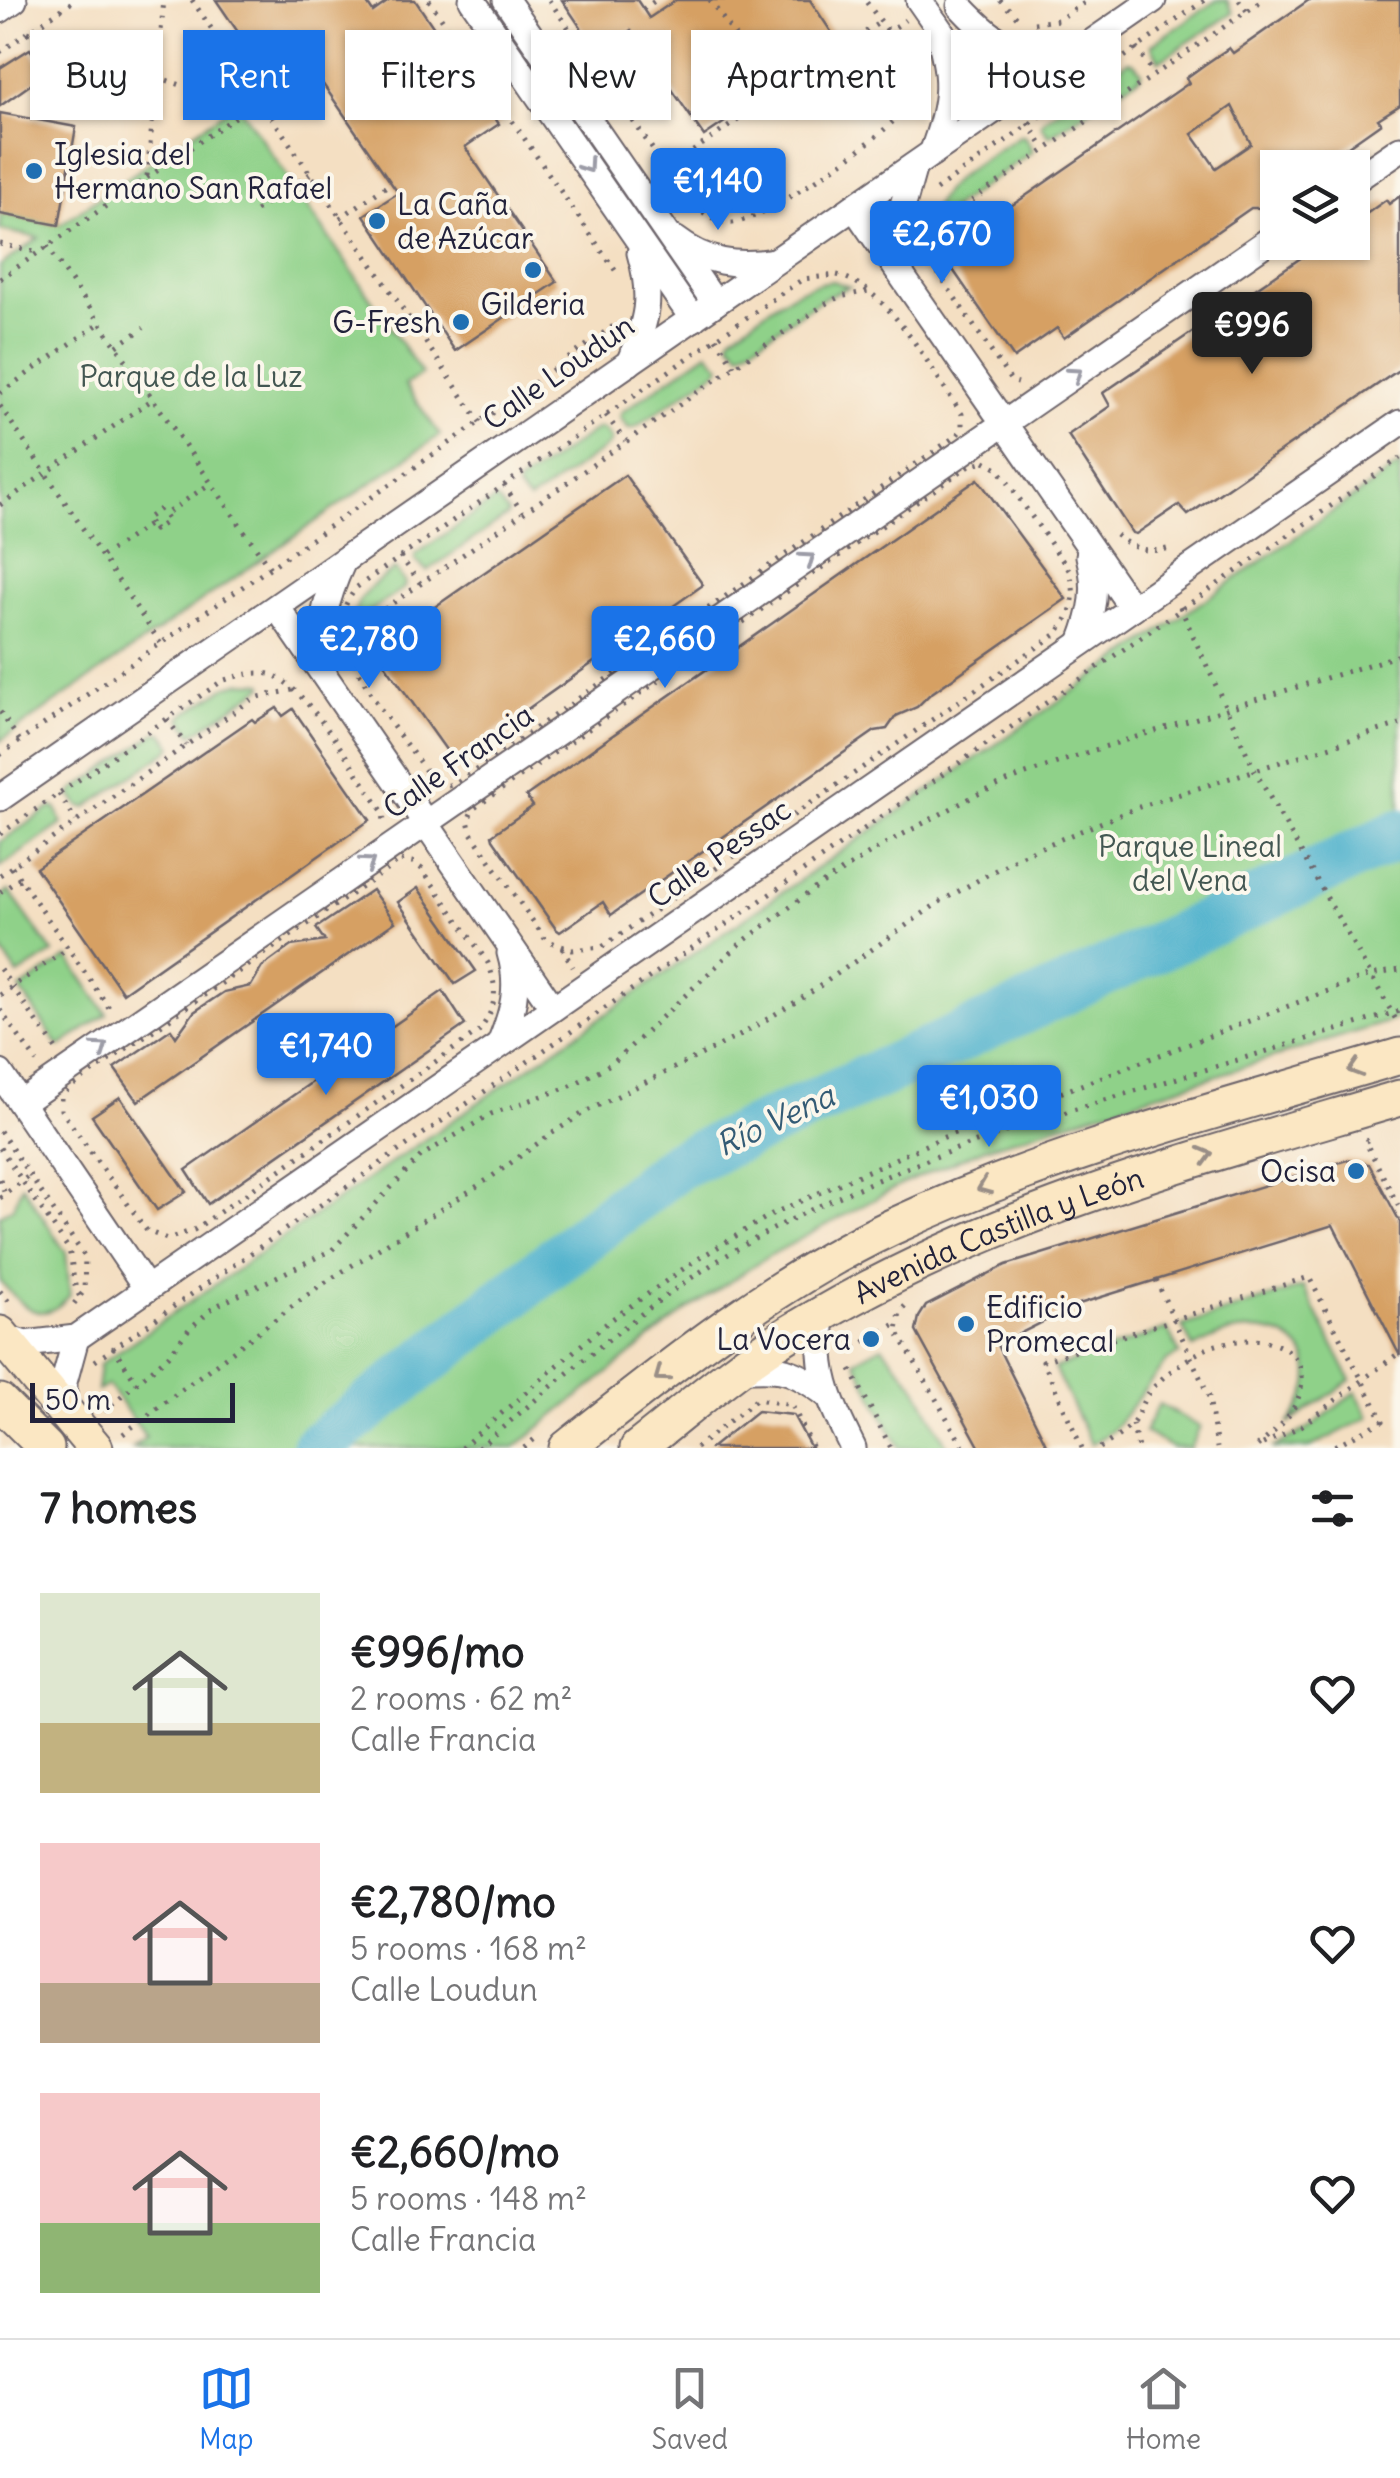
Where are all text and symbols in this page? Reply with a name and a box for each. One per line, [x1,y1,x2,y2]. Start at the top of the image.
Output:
chip: Buy [30,30,163,120]
chip: Rent [183,30,325,120]
chip: Filters [345,30,511,120]
chip: New [531,30,671,120]
chip: Apartment [691,30,931,120]
chip: House [951,30,1121,120]
place label: Iglesia del Hermano San Rafael [54,135,332,207]
pin: €1,140 [637,148,799,233]
map controls [1260,150,1370,260]
button: layers [1260,150,1370,260]
one-way arrow [575,155,593,174]
marker: Iglesia del Hermano San Rafael [23,160,45,182]
text: €1,140 [673,160,763,201]
place label: La Caña de Azúcar [397,185,533,257]
pin: €2,670 [861,201,1023,286]
marker: La Caña de Azúcar [366,210,388,232]
text: €2,670 [892,213,992,254]
marker: Gilderia [522,259,544,281]
place label: Gilderia [481,285,585,323]
pin: €996 [1193,292,1311,377]
place label: G-Fresh [332,303,441,341]
text: €996 [1214,304,1290,345]
street label: Calle Loudun [475,306,641,438]
marker: G-Fresh [450,311,472,333]
park label: Parque de la Luz [79,357,303,395]
one-way arrow [1064,368,1083,386]
one-way arrow [797,553,816,571]
pin: €2,780 [288,606,450,691]
pin: €2,660 [584,606,746,691]
text: €2,780 [319,618,419,659]
text: €2,660 [614,618,716,659]
street label: Calle Francia [376,695,540,827]
street label: Calle Pessac [640,790,798,916]
park label: Parque Lineal del Vena [1098,827,1282,899]
one-way arrow [357,857,375,875]
pin: €1,740 [245,1013,407,1098]
text: €1,740 [279,1025,373,1066]
one-way arrow [89,1042,108,1060]
one-way arrow [1347,1057,1364,1078]
pin: €1,030 [908,1065,1070,1150]
water label: Río Vena [709,1074,842,1165]
text: €1,030 [939,1077,1039,1118]
one-way arrow [1197,1146,1214,1167]
place label: Ocisa [1260,1152,1336,1190]
street label: Avenida Castilla y León [847,1158,1148,1312]
marker: Ocisa [1345,1160,1367,1182]
one-way arrow [976,1175,994,1195]
place label: Edificio Promecal [986,1288,1114,1360]
marker: Edificio Promecal [955,1313,977,1335]
place label: La Vocera [716,1320,851,1358]
marker: La Vocera [860,1328,882,1350]
one-way arrow [654,1363,672,1381]
scale bar [30,1378,235,1422]
text: 50 m [45,1382,111,1418]
icon: filters [1305,1481,1360,1536]
text: 7 homes [40,1482,197,1534]
text: €996/mo [350,1626,525,1678]
icon: home [120,1633,240,1753]
icon: heart [1305,1666,1360,1721]
text: 2 rooms · 62 m² [350,1678,573,1719]
text: Calle Francia [350,1719,536,1760]
text: €2,780/mo [350,1876,556,1928]
icon: home [120,1883,240,2003]
icon: heart [1305,1916,1360,1971]
text: 5 rooms · 168 m² [350,1928,587,1969]
text: Calle Loudun [350,1969,538,2010]
text: €2,660/mo [350,2126,560,2178]
icon: home [120,2133,240,2253]
icon: heart [1305,2166,1360,2221]
text: 5 rooms · 148 m² [350,2178,587,2219]
text: Calle Francia [350,2219,536,2260]
tab: Map [199,2361,254,2457]
tab: Saved [651,2361,728,2457]
tab: Home [1126,2361,1201,2457]

